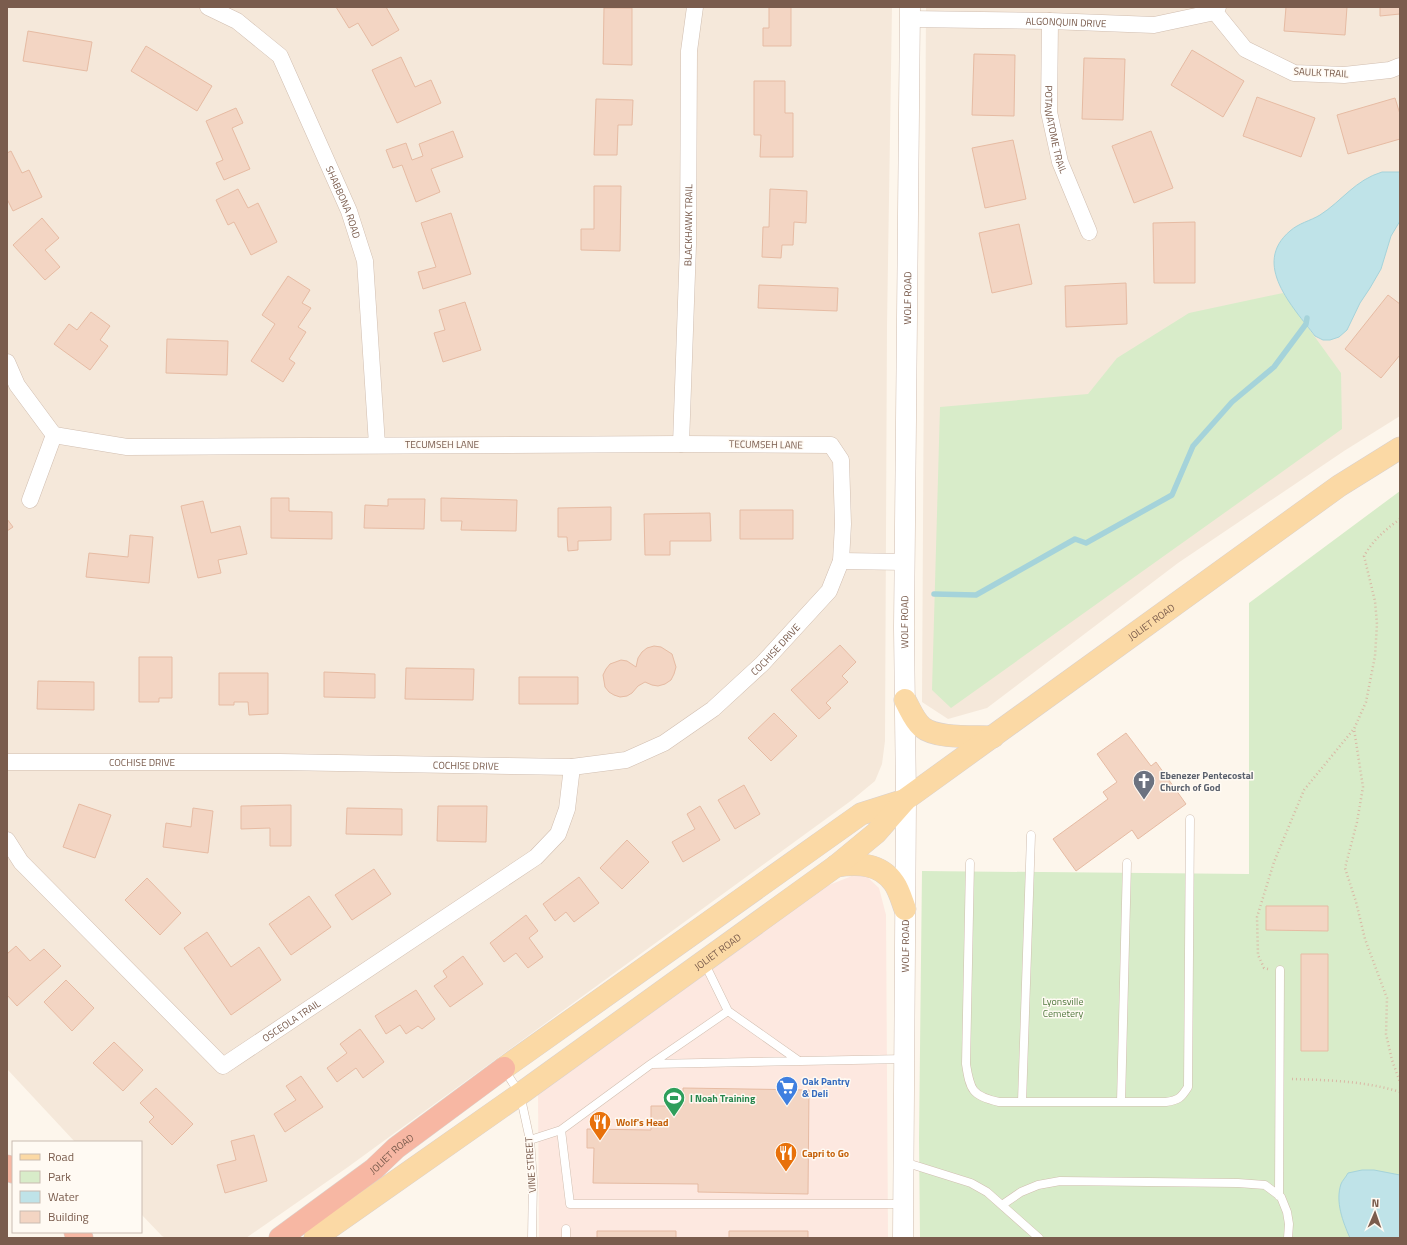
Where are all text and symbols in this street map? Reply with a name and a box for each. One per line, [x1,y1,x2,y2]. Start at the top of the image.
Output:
street label: ALGONQUIN DRIVE [1025,14,1107,31]
street label: SAULK TRAIL [1293,64,1349,81]
street label: POTAWATOME TRAIL [1040,85,1071,176]
street label: SHABBONA ROAD [322,164,364,240]
street label: BLACKHAWK TRAIL [680,184,696,266]
street label: WOLF ROAD [900,272,915,325]
street label: TECUMSEH LANE [729,436,804,453]
street label: TECUMSEH LANE [405,437,479,452]
street label: WOLF ROAD [897,596,912,649]
street label: JOLIET ROAD [1125,600,1178,644]
street label: COCHISE DRIVE [747,620,804,679]
street label: COCHISE DRIVE [109,755,176,770]
street label: COCHISE DRIVE [433,758,500,774]
church icon: Ebenezer Pentecostal Church of God [1131,768,1157,801]
place label: Ebenezer Pentecostal Church of God [1160,768,1254,795]
street label: WOLF ROAD [898,920,913,972]
street label: JOLIET ROAD [691,930,744,974]
park label: Lyonsville Cemetery [1043,994,1083,1021]
street label: OSCEOLA TRAIL [259,996,324,1046]
supermarket icon: Oak Pantry & Deli [774,1074,800,1107]
place label: Oak Pantry & Deli [802,1074,850,1101]
sports icon: I Noah Training [661,1085,687,1118]
place label: I Noah Training [690,1091,756,1106]
restaurant icon: Wolf's Head [587,1109,613,1142]
place label: Wolf's Head [616,1115,668,1130]
street label: JOLIET ROAD [367,1130,417,1178]
street label: VINE STREET [521,1136,540,1193]
restaurant icon: Capri to Go [773,1140,799,1173]
legend [12,1141,142,1233]
place label: Capri to Go [802,1146,849,1161]
text: Road [48,1147,74,1166]
text: Park [48,1167,71,1186]
text: Water [48,1187,79,1206]
north arrow [1355,1193,1395,1233]
text: N [1371,1195,1379,1211]
text: Building [48,1207,89,1226]

